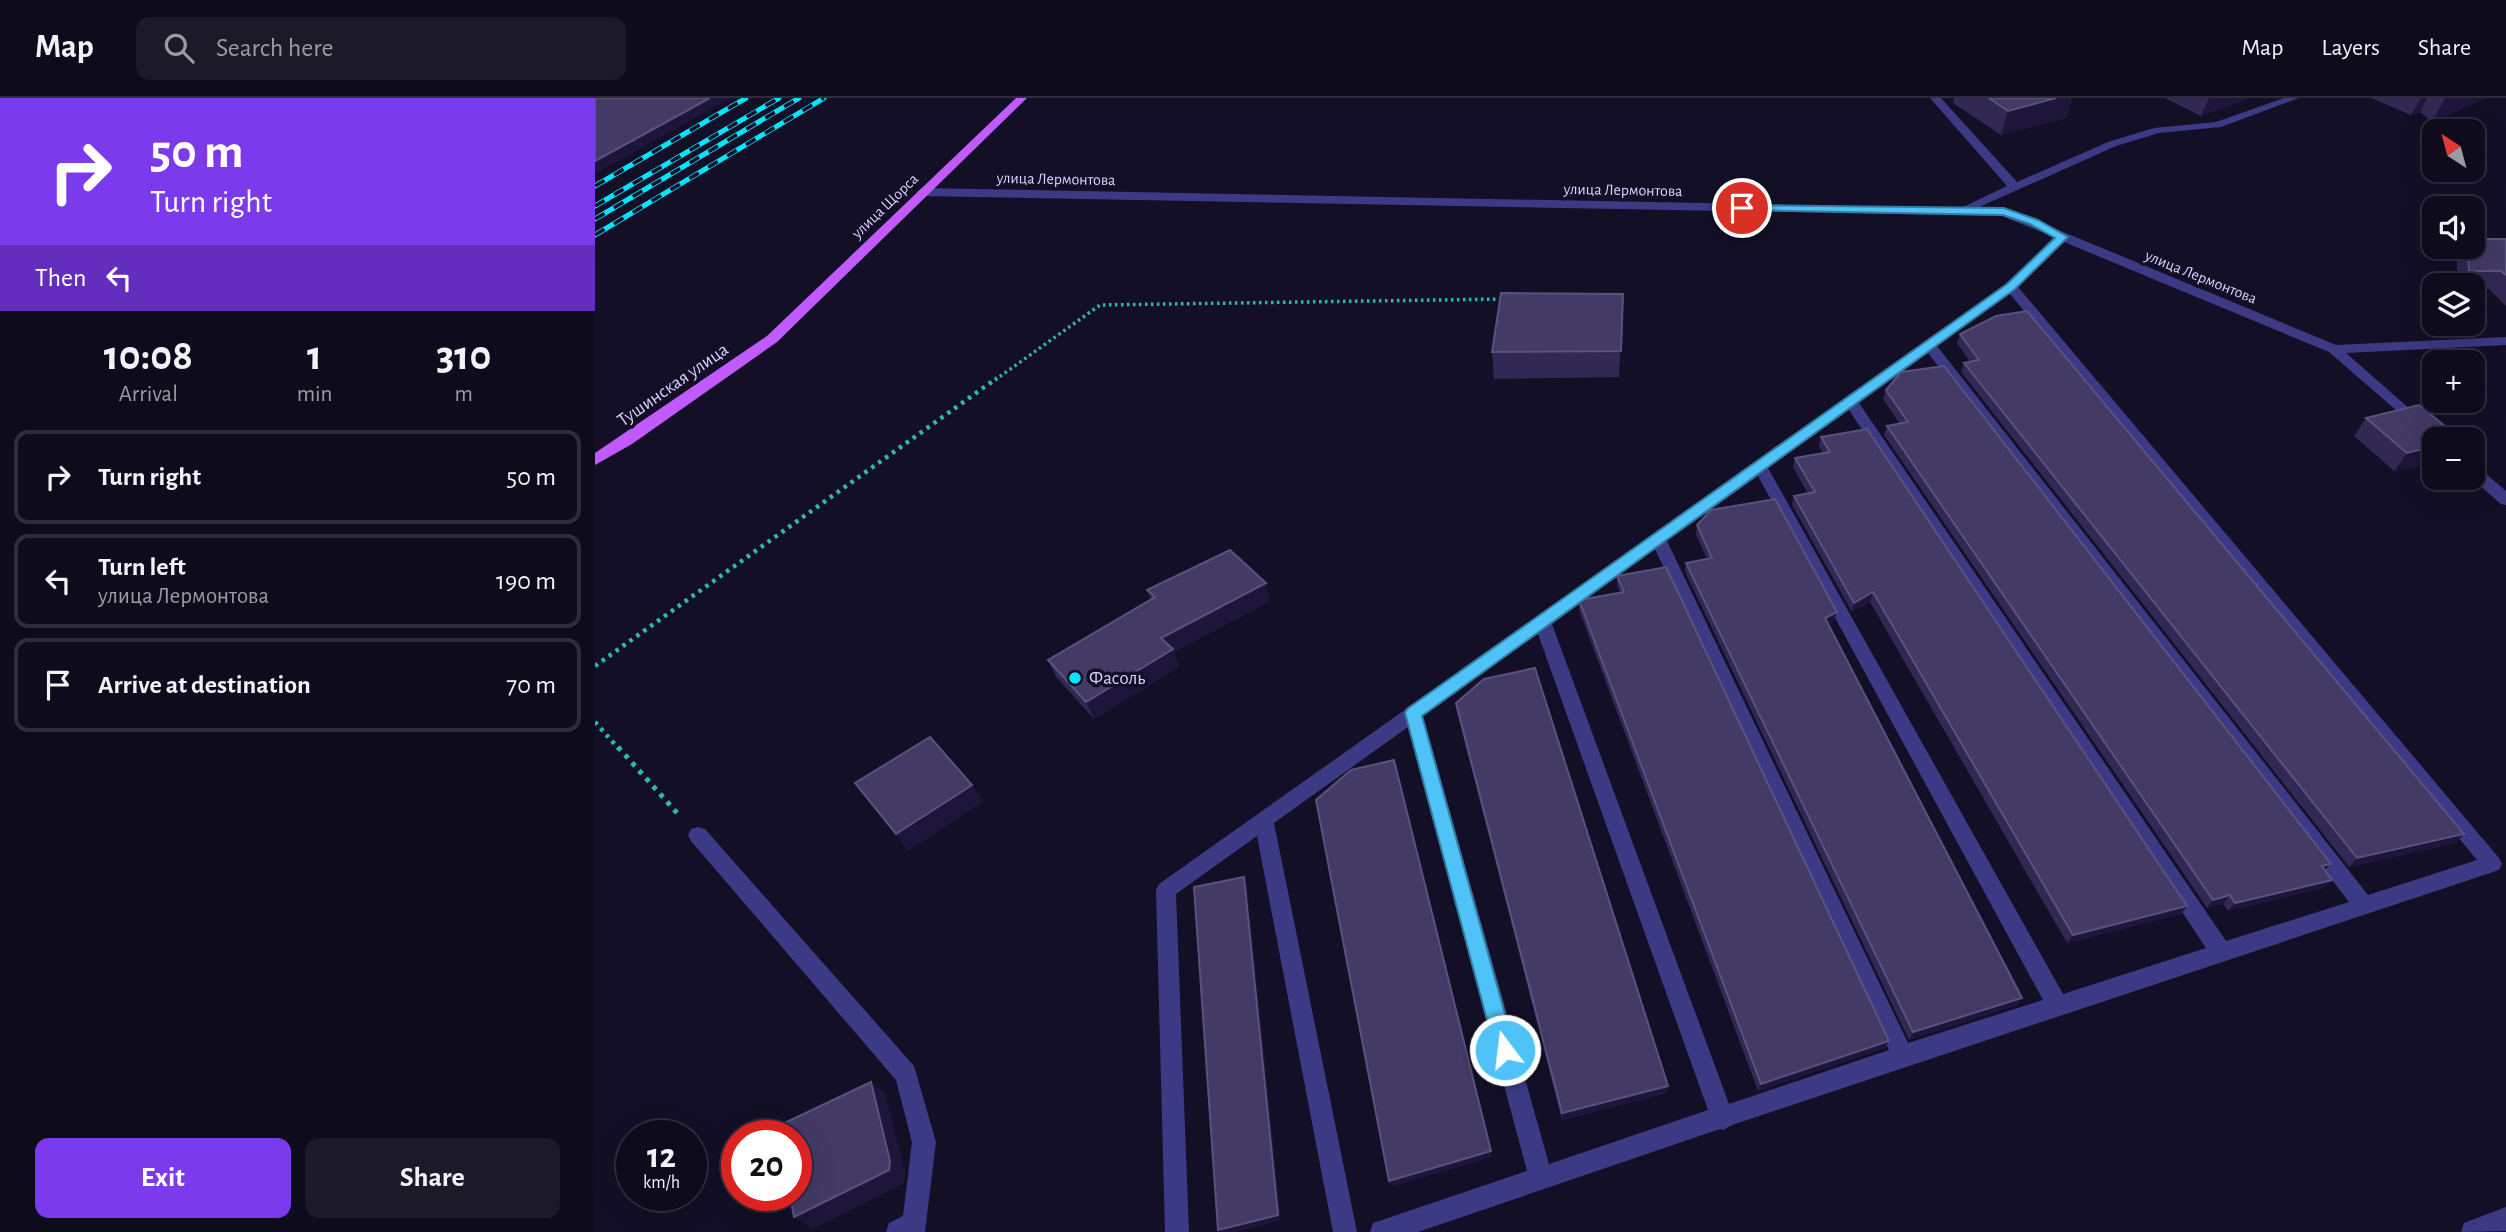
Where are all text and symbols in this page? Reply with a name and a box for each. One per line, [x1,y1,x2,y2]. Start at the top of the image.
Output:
search box [136,17,626,80]
icon: search [160,29,198,67]
text: Map [35,31,94,64]
text: Search here [216,35,334,61]
text: Map [2241,36,2283,60]
text: Layers [2321,36,2380,60]
text: Share [2418,36,2471,60]
north arrow [2422,119,2485,182]
map controls [2422,119,2485,490]
icon: right [35,126,126,217]
text: 50 m [150,128,244,177]
street label: улица Лермонтова [995,170,1116,189]
street label: улица Щорса [848,171,922,243]
pin [1712,178,1772,238]
street label: улица Лермонтова [1562,181,1683,200]
text: Turn right [150,186,272,218]
icon: arrive [1723,189,1761,227]
button: sound [2422,196,2485,259]
street label: улица Лермонтова [2142,247,2259,308]
icon: left [100,259,138,297]
text: Then [35,265,86,291]
button: layers [2422,273,2485,336]
text: 10:08 [104,335,193,377]
text: 1 [307,335,322,377]
text: 310 [436,335,491,377]
street label: Тушинская улица [614,340,732,430]
button: + [2422,350,2485,413]
text: Arrival [119,383,178,406]
text: min [297,383,332,406]
text: m [455,383,473,406]
button: − [2422,427,2485,490]
icon: right [39,458,77,496]
text: Turn right [98,464,201,490]
text: 50 m [506,464,556,490]
text: Turn left [98,554,186,580]
icon: left [39,562,77,600]
text: 190 m [496,568,556,594]
text: улица Лермонтова [98,585,269,608]
icon: arrive [39,666,77,704]
place label: Фасоль [1089,669,1145,688]
marker: Фасоль [1067,670,1083,686]
text: Arrive at destination [98,672,311,698]
text: 70 m [506,672,556,698]
position arrow [1468,1013,1542,1087]
speed limit sign: 20 [721,1120,812,1211]
button: Exit [35,1138,291,1218]
button: Share [305,1138,560,1218]
text: 12 [647,1139,676,1174]
text: km/h [643,1174,680,1192]

